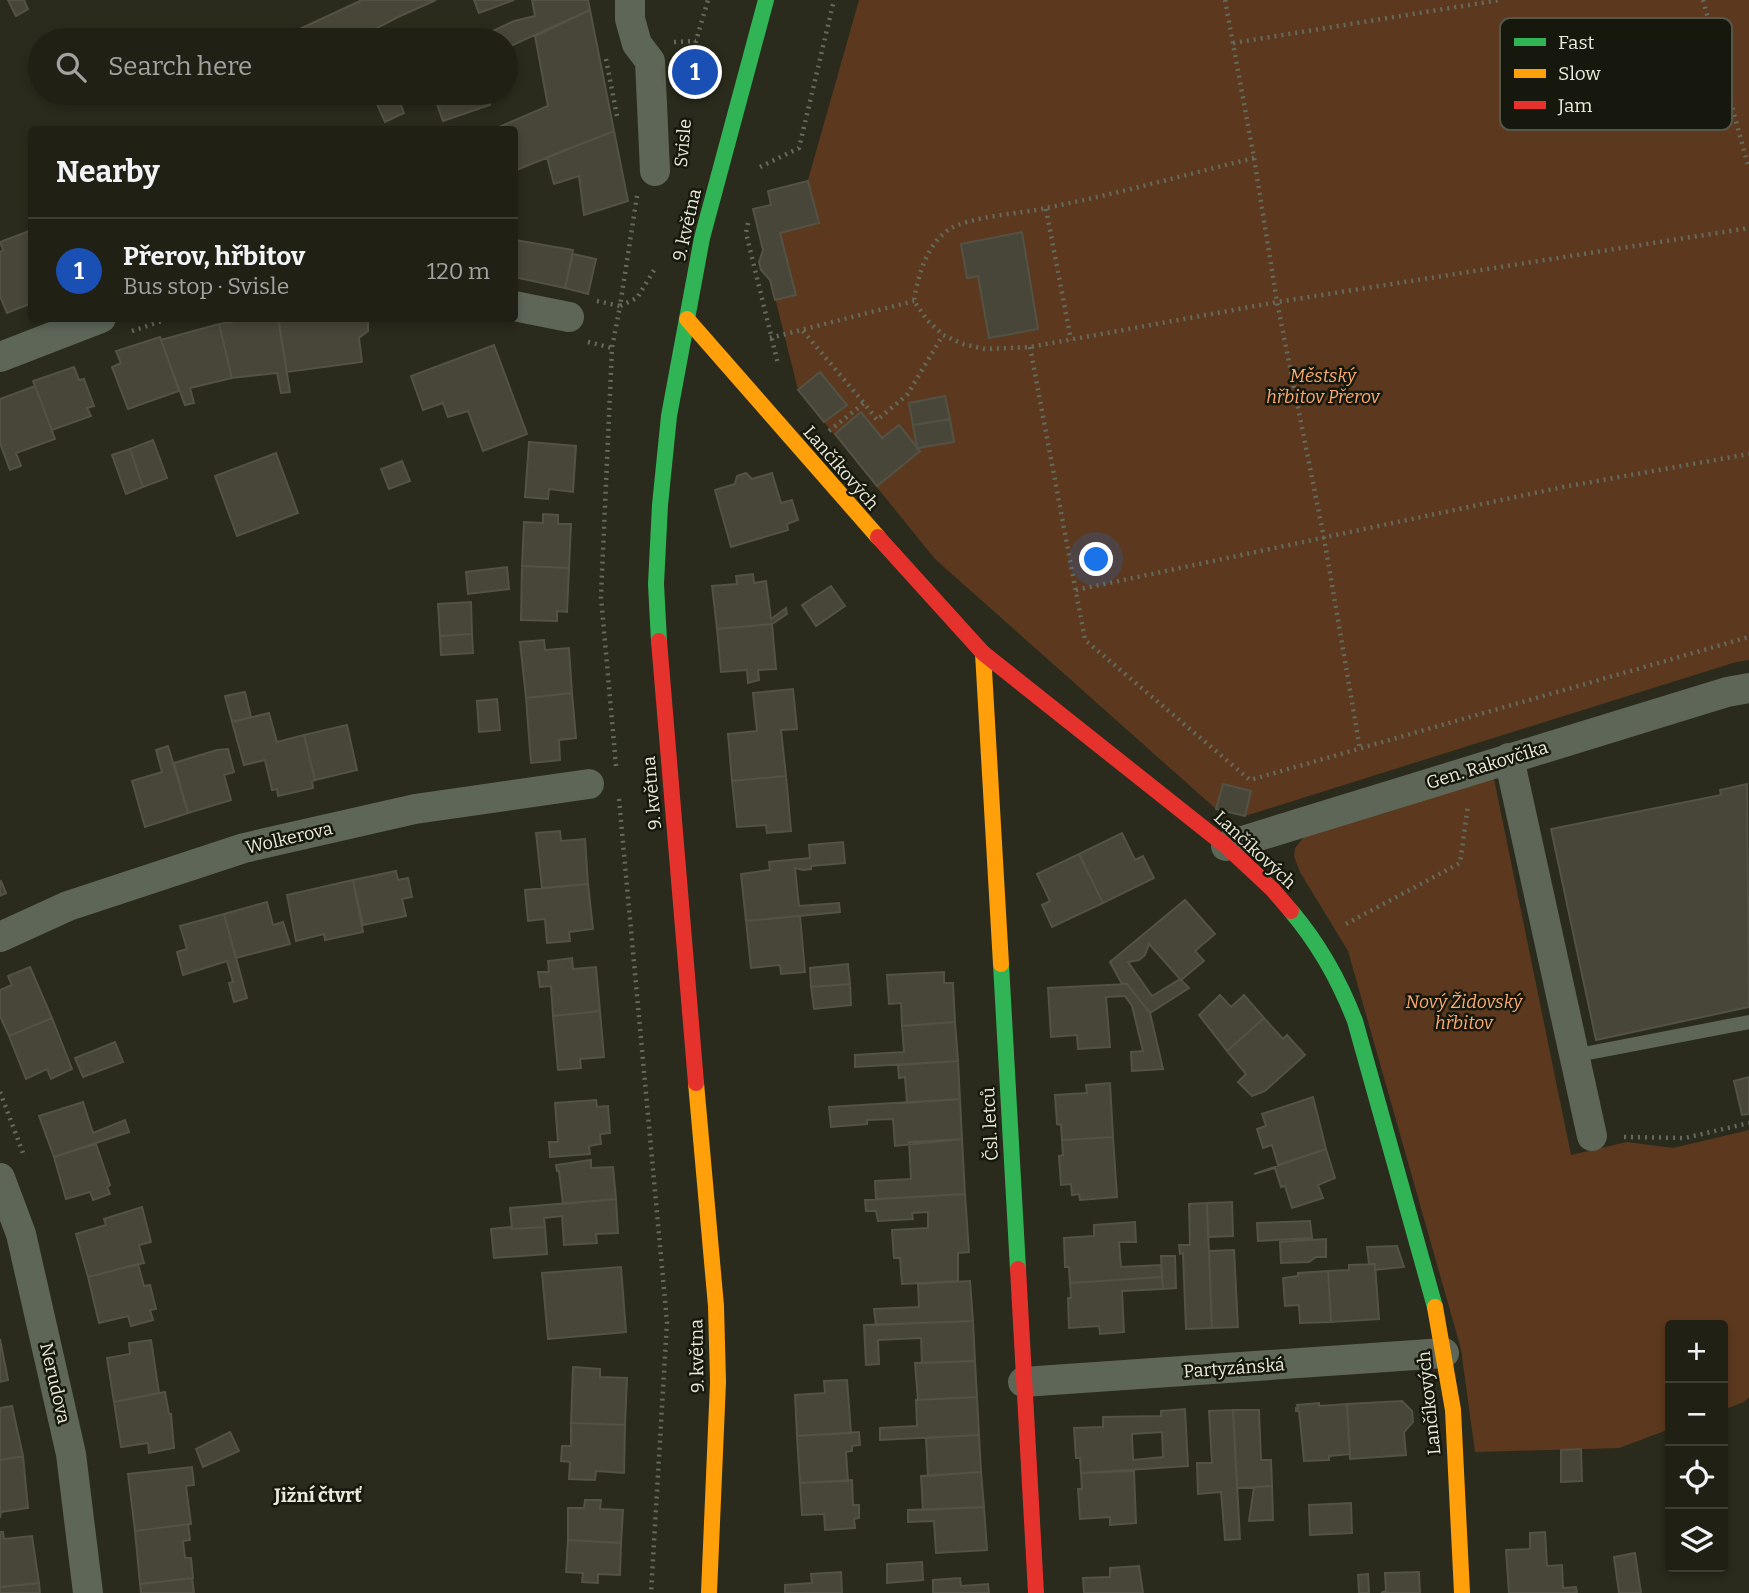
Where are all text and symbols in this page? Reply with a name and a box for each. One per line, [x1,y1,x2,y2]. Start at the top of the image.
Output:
legend [1500,18,1732,130]
search box [28,28,518,105]
text: Fast [1558,31,1595,54]
pin: 1 [672,46,718,98]
icon: search [52,48,90,86]
text: Search here [108,51,252,82]
text: Slow [1558,62,1601,85]
text: Jam [1557,94,1592,117]
street label: Svisle [670,118,696,168]
text: Nearby [56,154,160,190]
street label: 9. května [668,186,706,263]
text: Přerov, hřbitov [123,241,305,272]
text: 1 [74,257,84,285]
text: 120 m [427,257,490,285]
text: Bus stop · Svisle [123,272,289,300]
park label: Městský hřbitov Přerov [1266,365,1381,408]
street label: Lančíkových [799,421,883,515]
your location [1079,542,1113,576]
street label: Gen. Rakovčíka [1423,736,1551,794]
street label: 9. května [638,755,666,831]
street label: Lančíkových [1209,806,1301,894]
street label: Wolkerova [243,817,335,859]
park label: Nový Židovský hřbitov [1406,991,1523,1034]
street label: Čsl. letců [977,1087,1003,1161]
street label: 9. května [685,1319,709,1393]
map controls [1665,1320,1728,1572]
button: + [1665,1320,1728,1383]
street label: Nerudova [35,1340,75,1426]
street label: Lančíkových [1413,1350,1445,1456]
street label: Partyzánská [1182,1353,1286,1383]
button: − [1665,1383,1728,1446]
button: locate [1665,1446,1728,1509]
district label: Jižní čtvrť [273,1484,362,1507]
button: layers [1665,1509,1728,1572]

